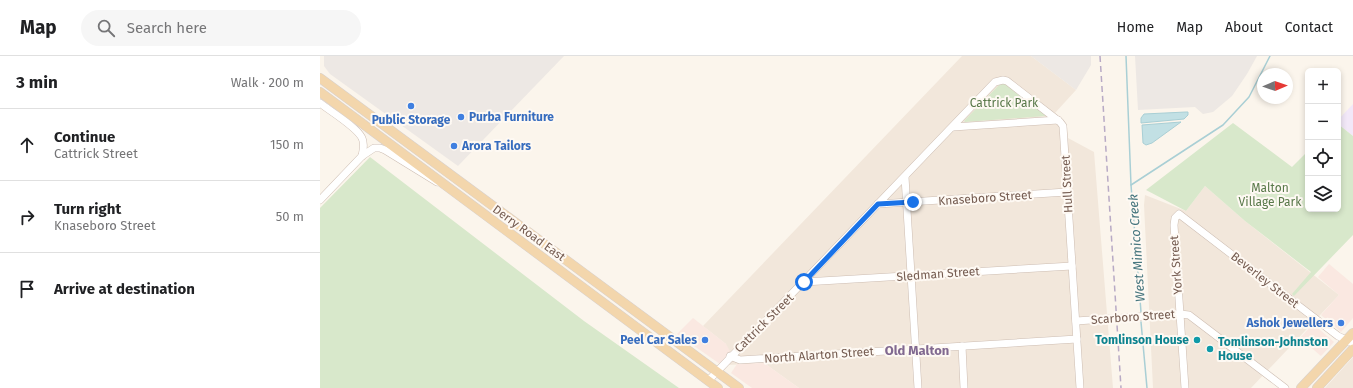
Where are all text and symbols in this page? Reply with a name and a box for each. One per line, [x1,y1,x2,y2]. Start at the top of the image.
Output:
search box [81,10,361,46]
text: Map [20,16,57,39]
icon: search [95,17,117,39]
text: Search here [127,19,207,37]
text: Home [1117,19,1154,36]
text: Map [1176,19,1203,36]
text: About [1225,19,1263,36]
text: Contact [1285,19,1333,36]
north arrow [1257,68,1293,104]
map controls [1305,68,1341,212]
button: + [1305,68,1341,104]
text: 3 min [16,72,58,93]
text: Walk · 200 m [231,75,304,90]
park label: Cattrick Park [970,96,1039,110]
marker: Public Storage [406,101,416,111]
button: − [1305,104,1341,140]
place label: Purba Furniture [469,110,554,124]
marker: Purba Furniture [456,112,466,122]
place label: Public Storage [372,113,451,127]
text: Continue [54,128,115,146]
icon: ahead [16,134,38,156]
text: 150 m [270,137,304,152]
place label: Arora Tailors [461,139,531,153]
button: locate [1305,140,1341,176]
marker: Arora Tailors [449,141,459,151]
text: Cattrick Street [54,146,138,161]
street label: Hull Street [1058,154,1076,213]
button: layers [1305,176,1341,212]
park label: Malton Village Park [1239,181,1302,209]
street label: Knaseboro Street [938,188,1033,208]
route end [904,193,922,211]
water label: West Mimico Creek [1125,193,1148,303]
text: Turn right [54,200,121,218]
street label: Derry Road East [490,202,568,264]
icon: right [16,206,38,228]
text: 50 m [276,209,304,224]
text: Knaseboro Street [54,218,156,233]
street label: York Street [1167,234,1185,295]
street label: Beverley Street [1228,249,1302,311]
street label: Sledman Street [896,264,981,284]
route start [795,273,813,291]
icon: arrive [16,278,38,300]
text: Arrive at destination [54,280,195,298]
street label: Cattrick Street [732,290,797,355]
street label: Scarboro Street [1090,307,1176,327]
place label: Ashok Jewellers [1246,316,1333,330]
marker: Ashok Jewellers [1336,318,1346,328]
place label: Peel Car Sales [620,333,697,347]
place label: Tomlinson House [1095,333,1189,347]
marker: Peel Car Sales [700,335,710,345]
marker: Tomlinson House [1192,335,1202,345]
place label: Tomlinson-Johnston House [1218,335,1328,363]
district label: Old Malton [885,343,949,358]
street label: North Alarton Street [764,344,875,366]
marker: Tomlinson-Johnston House [1205,344,1215,354]

